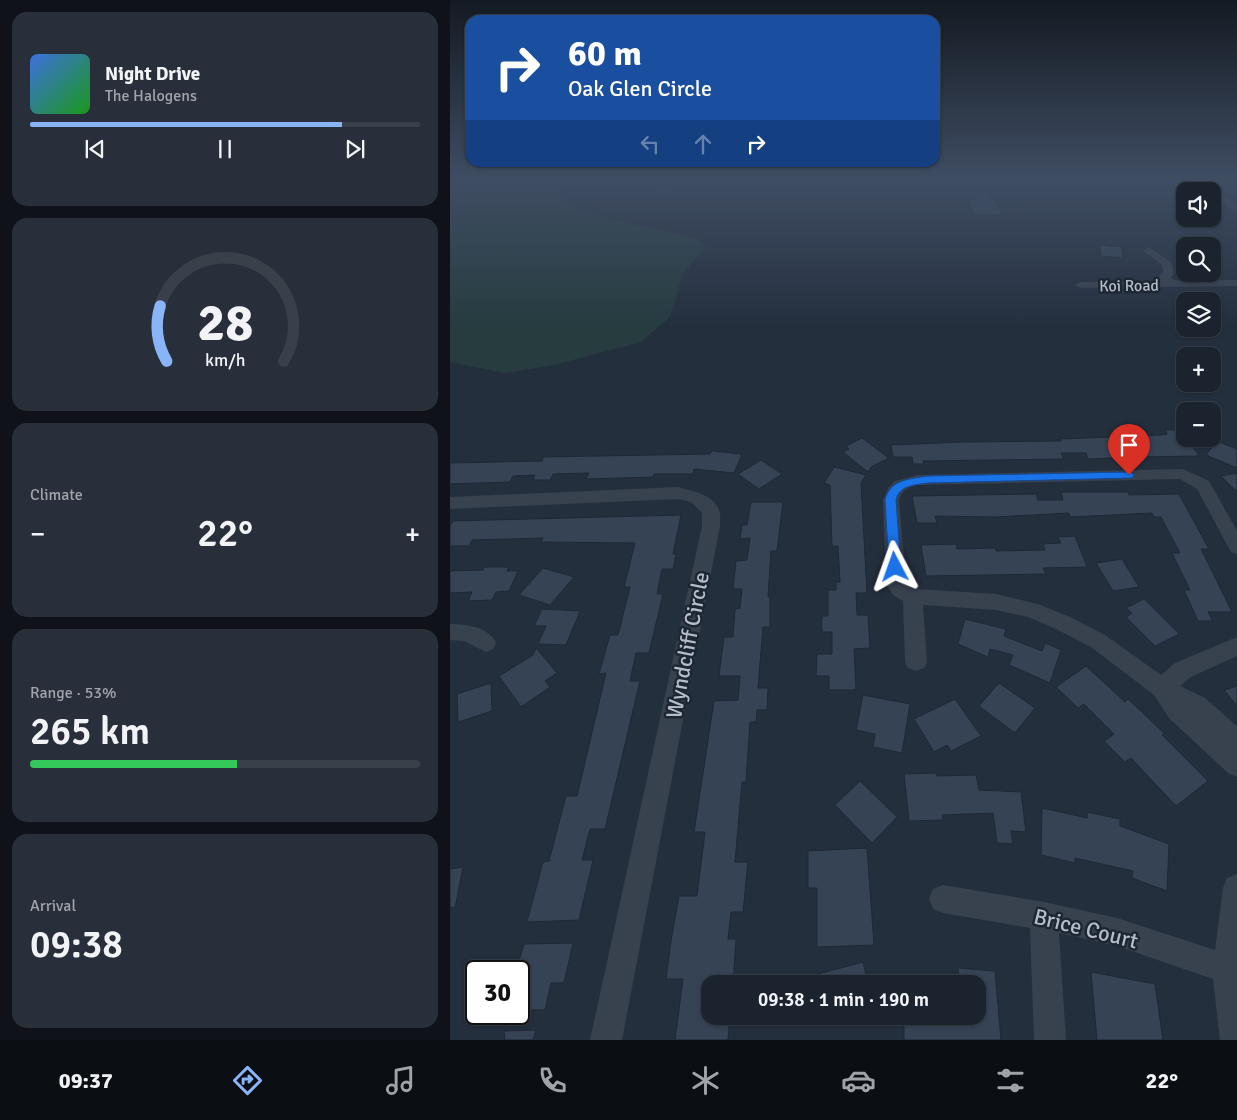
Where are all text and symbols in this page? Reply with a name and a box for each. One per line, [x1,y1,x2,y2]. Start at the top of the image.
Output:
text: 60 m [568,32,642,75]
icon: right [485,35,550,100]
text: Night Drive [105,62,200,86]
text: Oak Glen Circle [568,75,712,102]
text: The Halogens [105,86,197,106]
icon: left [636,130,664,158]
icon: ahead [689,130,717,158]
icon: right [742,130,770,158]
icon: previous [81,135,109,163]
icon: pause [211,135,239,163]
icon: next [341,135,369,163]
map controls [1176,182,1221,447]
button: sound [1176,182,1221,227]
button: search [1176,237,1221,282]
street label: Koi Road [1099,275,1159,297]
text: 28 [197,291,253,355]
button: layers [1176,292,1221,337]
button: + [1176,347,1221,392]
text: km/h [205,349,245,371]
button: − [1176,402,1221,447]
pin [1108,424,1150,475]
icon: arrive [1115,431,1143,459]
text: Climate [30,485,83,505]
text: 22° [197,510,253,557]
text: − [30,517,45,551]
text: + [405,517,420,551]
position arrow [868,540,920,592]
street label: Wyndcliff Circle [660,570,715,721]
text: Range · 53% [30,683,116,703]
text: 265 km [30,708,150,755]
text: Arrival [30,896,76,916]
street label: Brice Court [1031,903,1141,955]
text: 09:38 [30,921,123,968]
speed limit sign: 30 [465,960,530,1025]
text: 09:38 · 1 min · 190 m [758,988,929,1012]
icon: directions [230,1063,265,1098]
icon: music [383,1063,418,1098]
icon: phone [535,1063,570,1098]
icon: climate [688,1063,723,1098]
icon: car [841,1063,876,1098]
icon: filters [993,1063,1028,1098]
text: 09:37 [59,1067,113,1094]
text: 22° [1146,1067,1178,1094]

